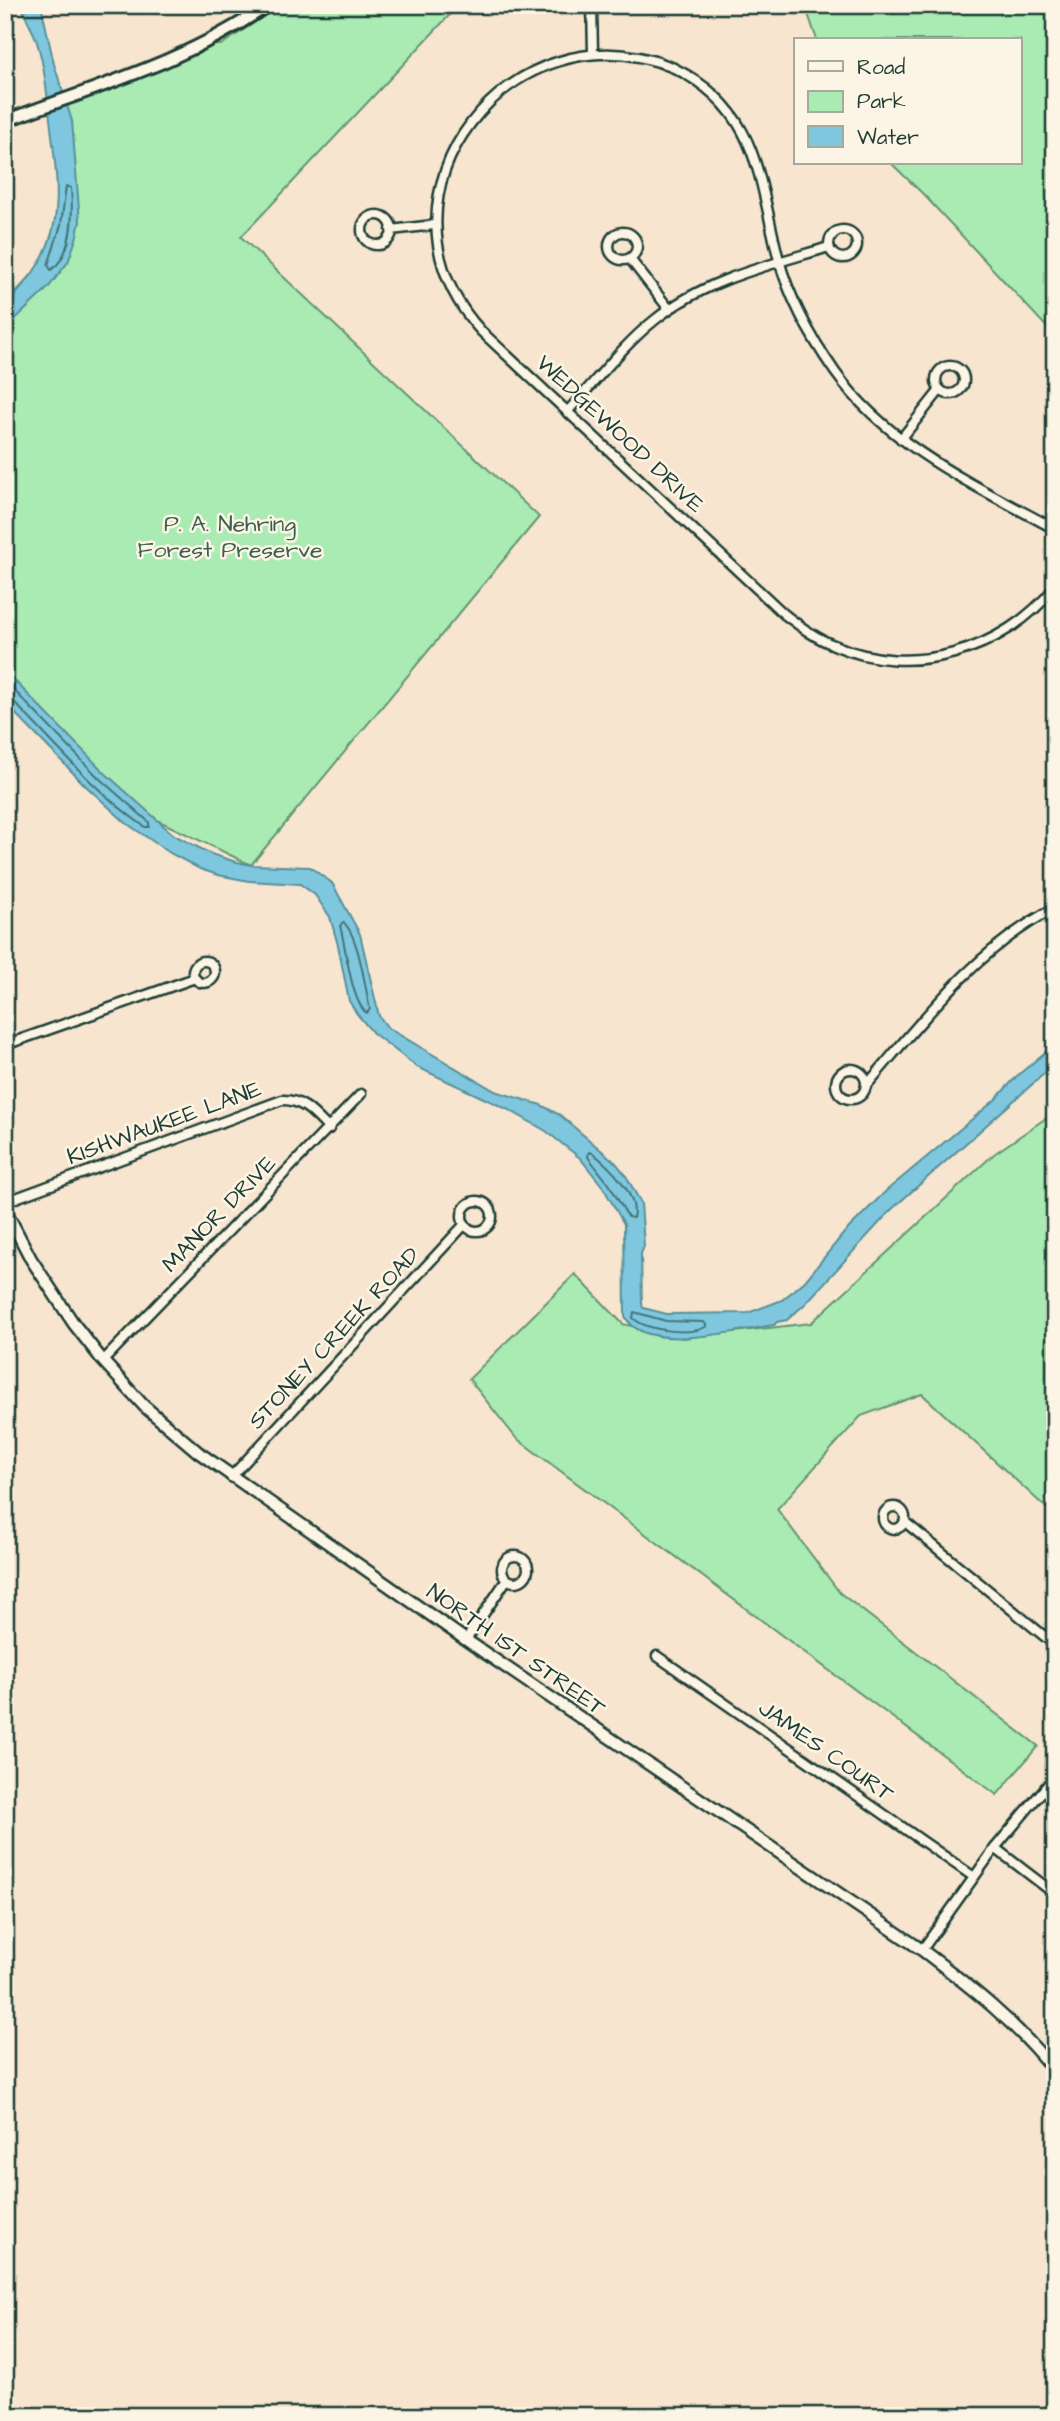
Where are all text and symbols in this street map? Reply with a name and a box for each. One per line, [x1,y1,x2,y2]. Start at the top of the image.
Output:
legend [794,38,1021,164]
text: Road [857,53,905,82]
text: Park [857,87,906,116]
text: Water [857,123,919,152]
street label: WEDGEWOOD DRIVE [529,348,711,521]
park label: P. A. Nehring Forest Preserve [138,508,322,566]
street label: KISHWAUKEE LANE [62,1073,266,1173]
street label: MANOR DRIVE [155,1148,284,1280]
street label: STONEY CREEK ROAD [241,1240,427,1436]
street label: NORTH 1ST STREET [420,1576,613,1724]
street label: JAMES COURT [752,1692,901,1810]

